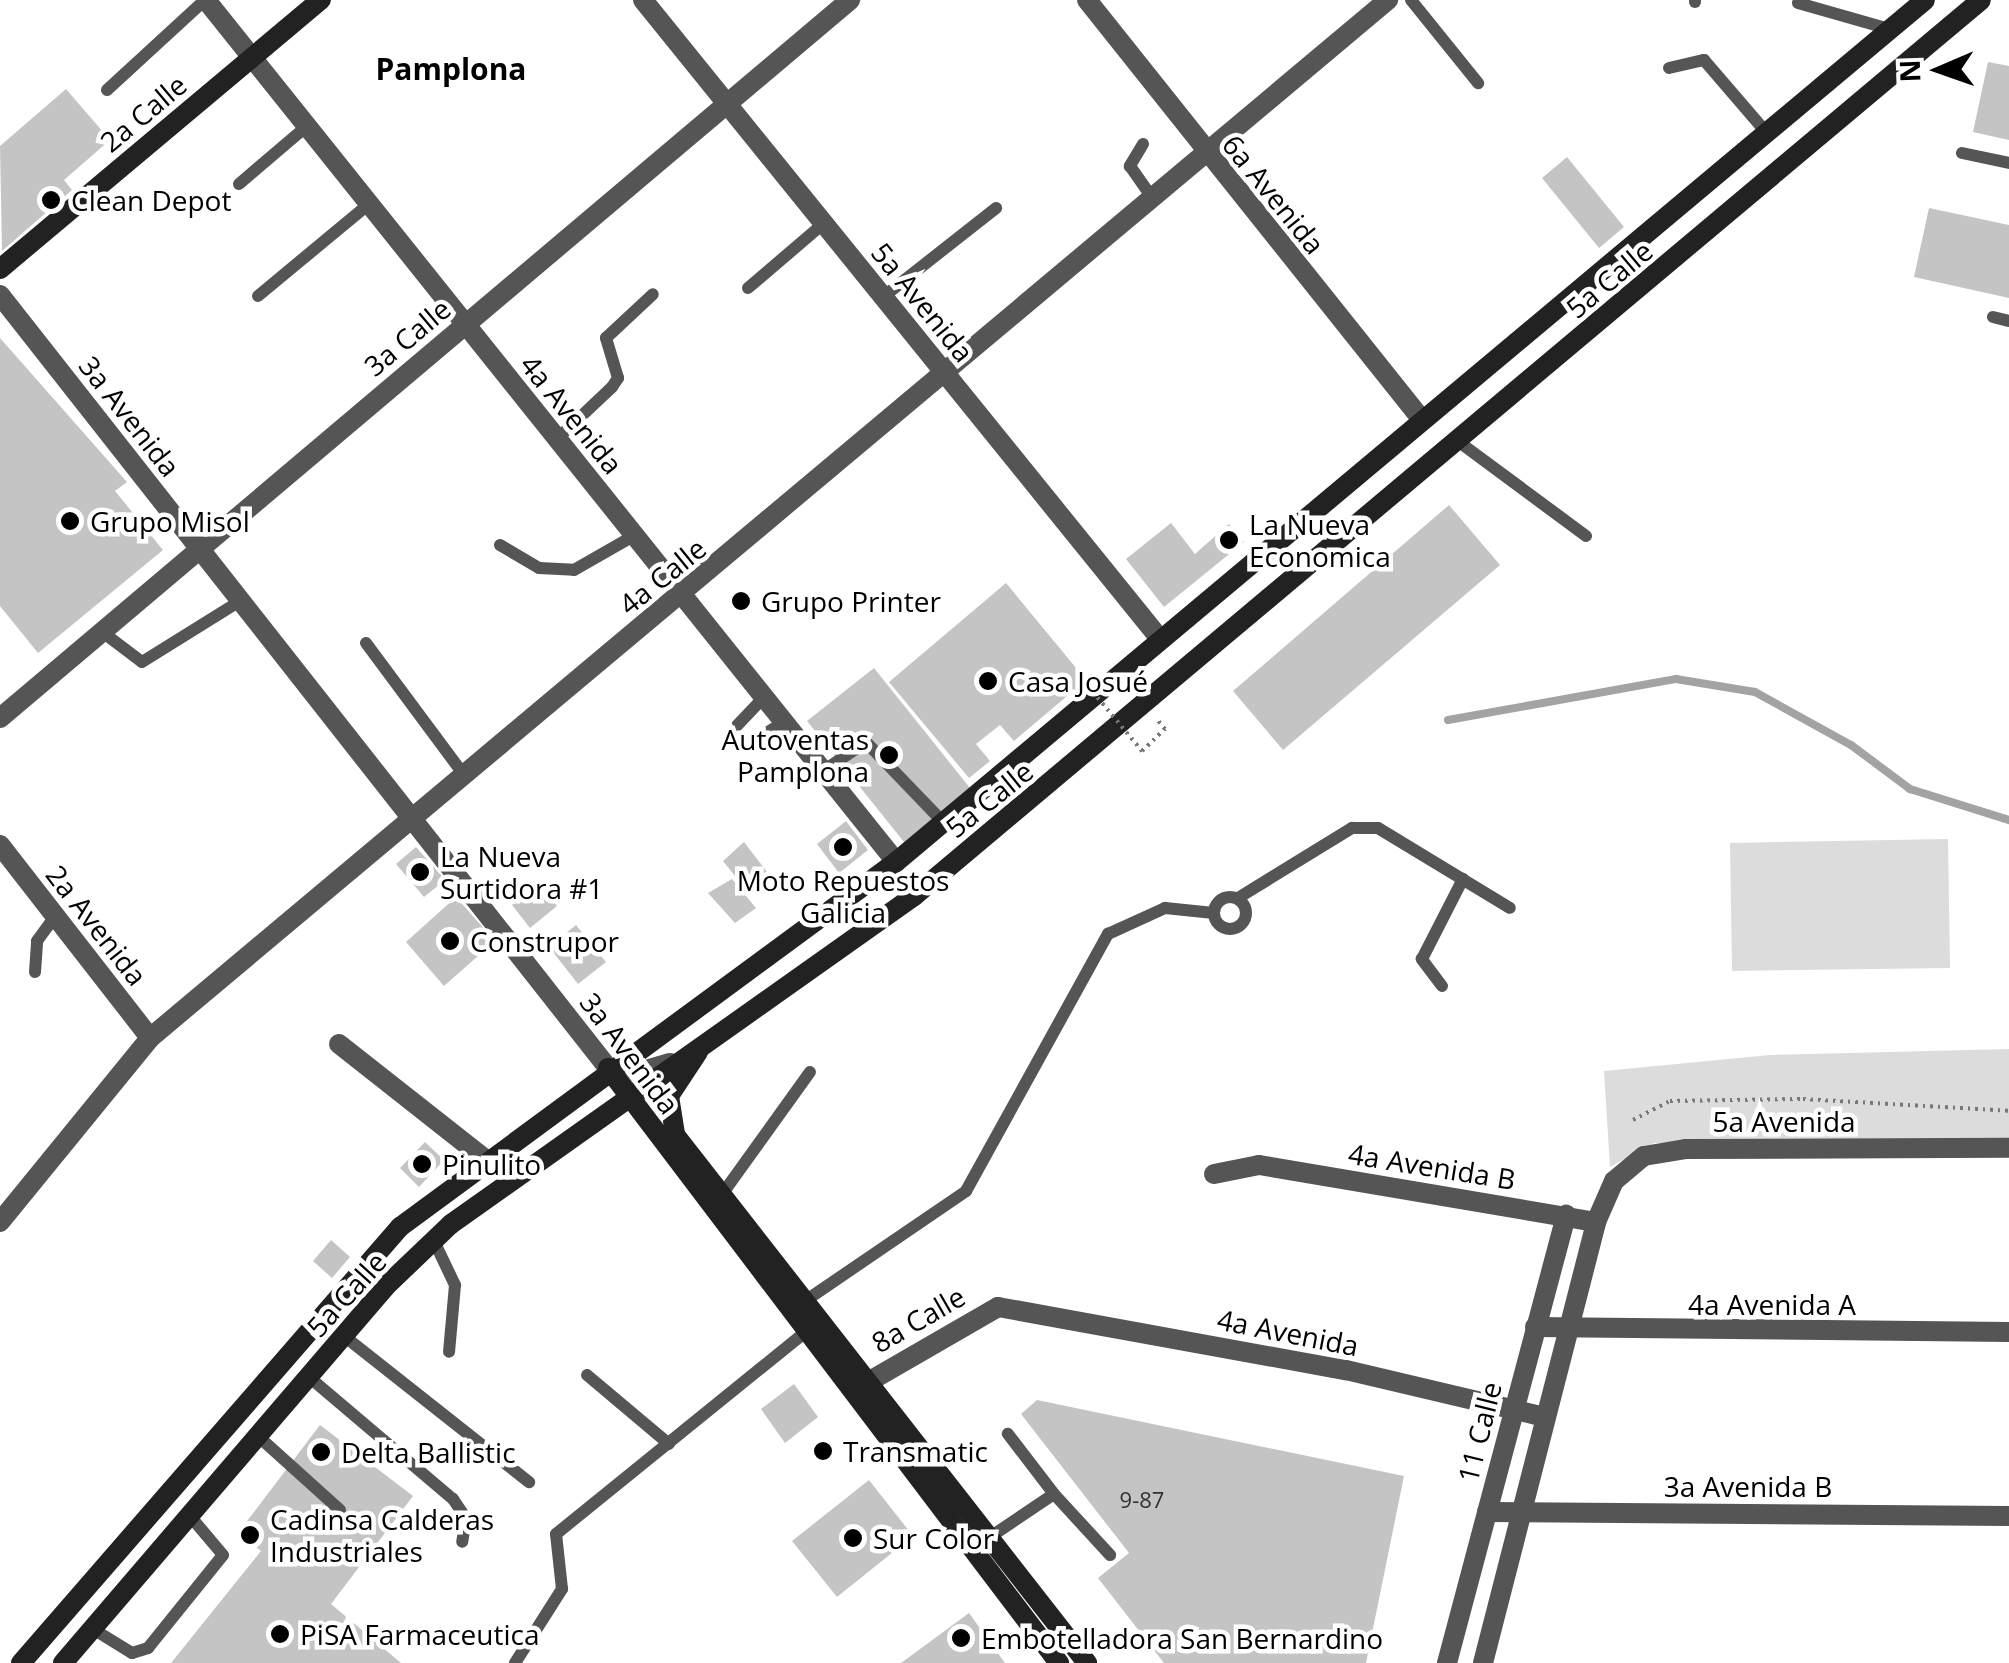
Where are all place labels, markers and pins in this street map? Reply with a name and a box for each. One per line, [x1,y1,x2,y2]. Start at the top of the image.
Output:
place label: Clean Depot [71,183,231,217]
marker: Clean Depot [40,189,62,211]
place label: Grupo Misol [90,504,250,538]
place label: La Nueva Economica [1249,507,1391,573]
marker: Grupo Misol [59,510,81,532]
marker: La Nueva Economica [1218,529,1240,551]
place label: Grupo Printer [761,584,941,618]
marker: Grupo Printer [730,590,752,612]
place label: Casa Josué [1008,664,1148,698]
marker: Casa Josué [977,670,999,692]
place label: Autoventas Pamplona [722,722,869,788]
marker: Autoventas Pamplona [878,744,900,766]
marker: Moto Repuestos Galicia [832,836,854,858]
place label: La Nueva Surtidora #1 [440,839,603,905]
marker: La Nueva Surtidora #1 [409,861,431,883]
place label: Moto Repuestos Galicia [737,863,949,929]
place label: Construpor [470,924,619,958]
marker: Construpor [439,930,461,952]
place label: Pinulito [442,1147,541,1181]
marker: Pinulito [411,1153,433,1175]
place label: Transmatic [843,1434,988,1468]
place label: Delta Ballistic [341,1435,516,1469]
marker: Transmatic [812,1440,834,1462]
marker: Delta Ballistic [310,1441,332,1463]
place label: Cadinsa Calderas Industriales [270,1502,494,1568]
place label: Sur Color [873,1521,994,1555]
marker: Cadinsa Calderas Industriales [239,1524,261,1546]
marker: Sur Color [842,1527,864,1549]
place label: PiSA Farmaceutica [300,1617,540,1651]
place label: Embotelladora San Bernardino [981,1621,1383,1655]
marker: PiSA Farmaceutica [269,1623,291,1645]
marker: Embotelladora San Bernardino [950,1627,972,1649]

